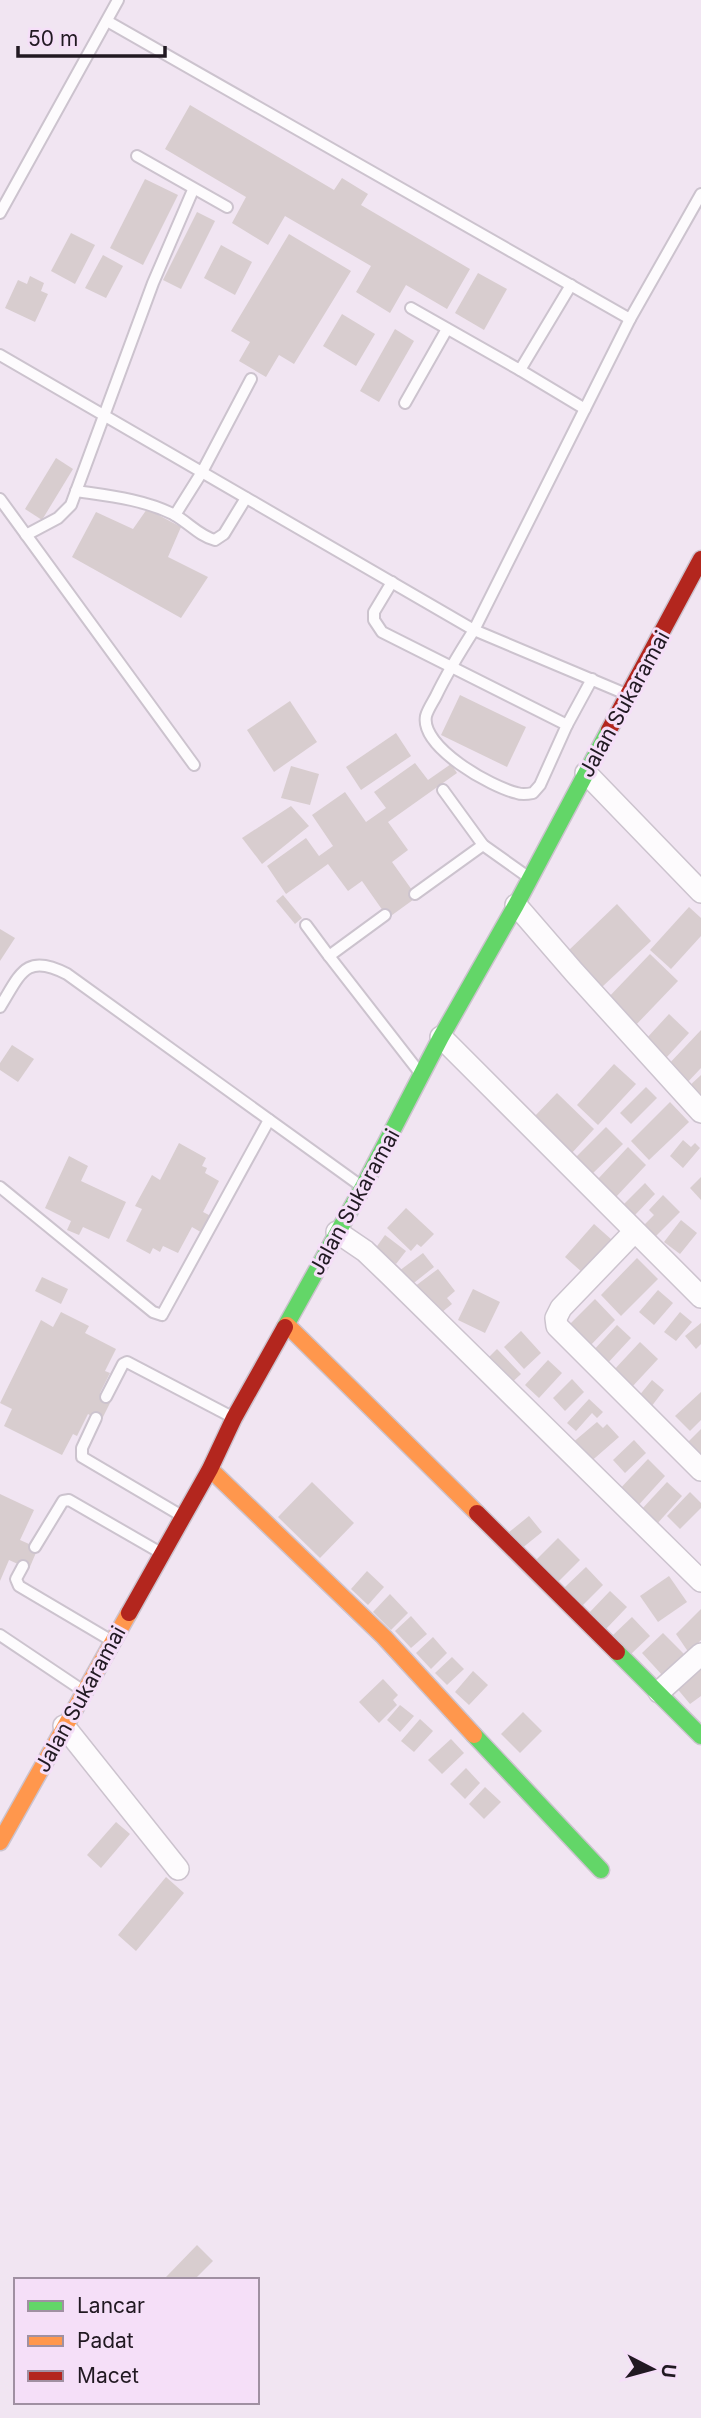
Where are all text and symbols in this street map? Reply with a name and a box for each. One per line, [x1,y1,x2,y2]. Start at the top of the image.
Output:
scale bar [18,14,164,58]
text: 50 m [28,26,78,51]
street label: Jalan Sukaramai [574,627,674,781]
street label: Jalan Sukaramai [304,1125,404,1279]
street label: Jalan Sukaramai [30,1622,130,1776]
legend [14,2278,259,2404]
text: Lancar [77,2293,145,2318]
text: Padat [77,2328,134,2353]
north arrow [617,2334,687,2404]
text: Macet [77,2363,139,2388]
text: U [656,2363,681,2379]

